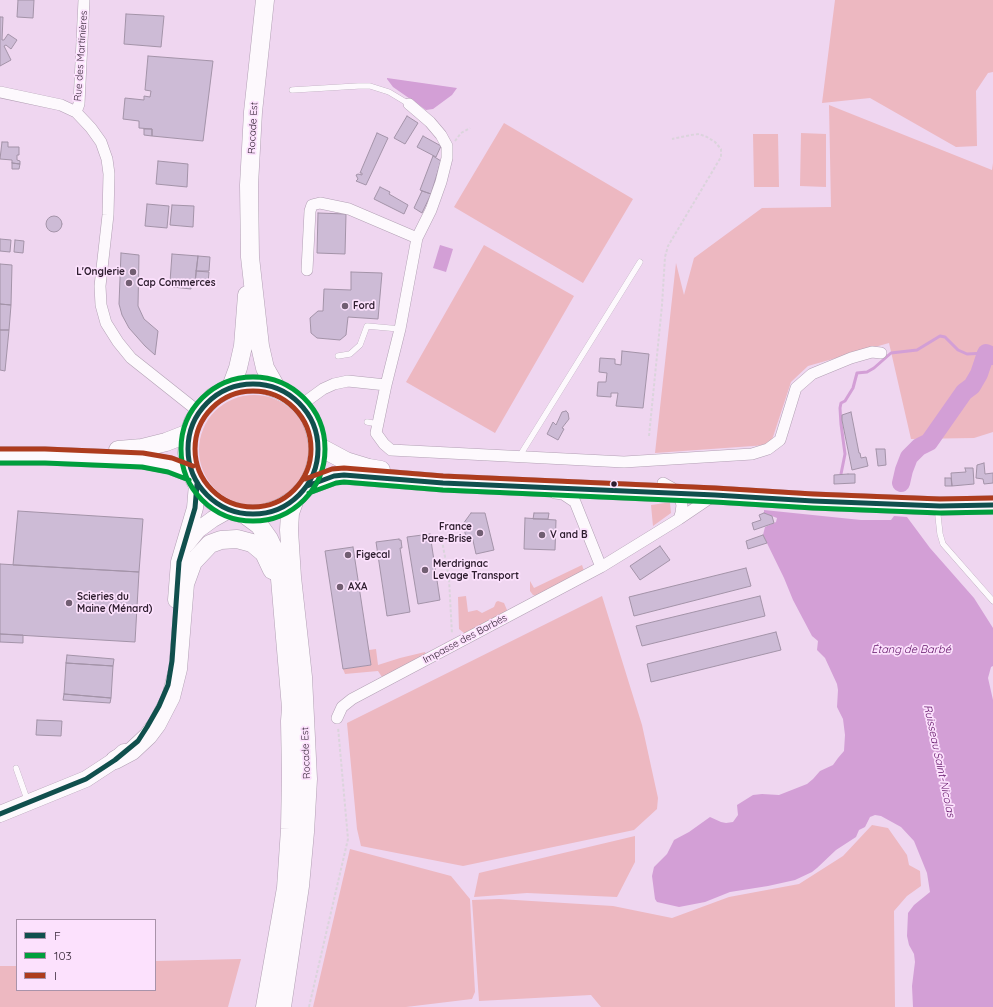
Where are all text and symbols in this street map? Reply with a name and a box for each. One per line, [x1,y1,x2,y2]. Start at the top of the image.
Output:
street label: Rue des Martinières [72,10,90,102]
street label: Rocade Est [246,102,260,154]
place label: L'Onglerie [76,266,125,278]
marker: L'Onglerie [128,267,138,277]
place label: Cap Commerces [137,277,216,289]
marker: Cap Commerces [124,278,134,288]
place label: Ford [353,300,375,312]
marker: Ford [340,301,350,311]
unlabelled marker [609,479,619,489]
place label: France Pare-Brise [422,521,472,544]
marker: France Pare-Brise [475,528,485,538]
place label: V and B [550,529,587,541]
marker: V and B [537,530,547,540]
place label: Figecal [356,549,390,561]
marker: Figecal [343,550,353,560]
place label: Merdrignac Levage Transport [433,558,519,582]
marker: Merdrignac Levage Transport [420,565,430,575]
place label: AXA [348,581,367,593]
marker: AXA [335,582,345,592]
place label: Scieries du Maine (Ménard) [77,591,152,614]
marker: Scieries du Maine (Ménard) [64,598,74,608]
street label: Impasse des Barbés [421,612,509,666]
water label: Étang de Barbé [871,643,951,657]
water label: Ruisseau Saint-Nicolas [921,703,957,819]
street label: Rocade Est [299,727,313,779]
legend [16,919,156,991]
text: F [54,928,61,943]
text: 103 [54,948,72,963]
text: I [54,968,57,983]

